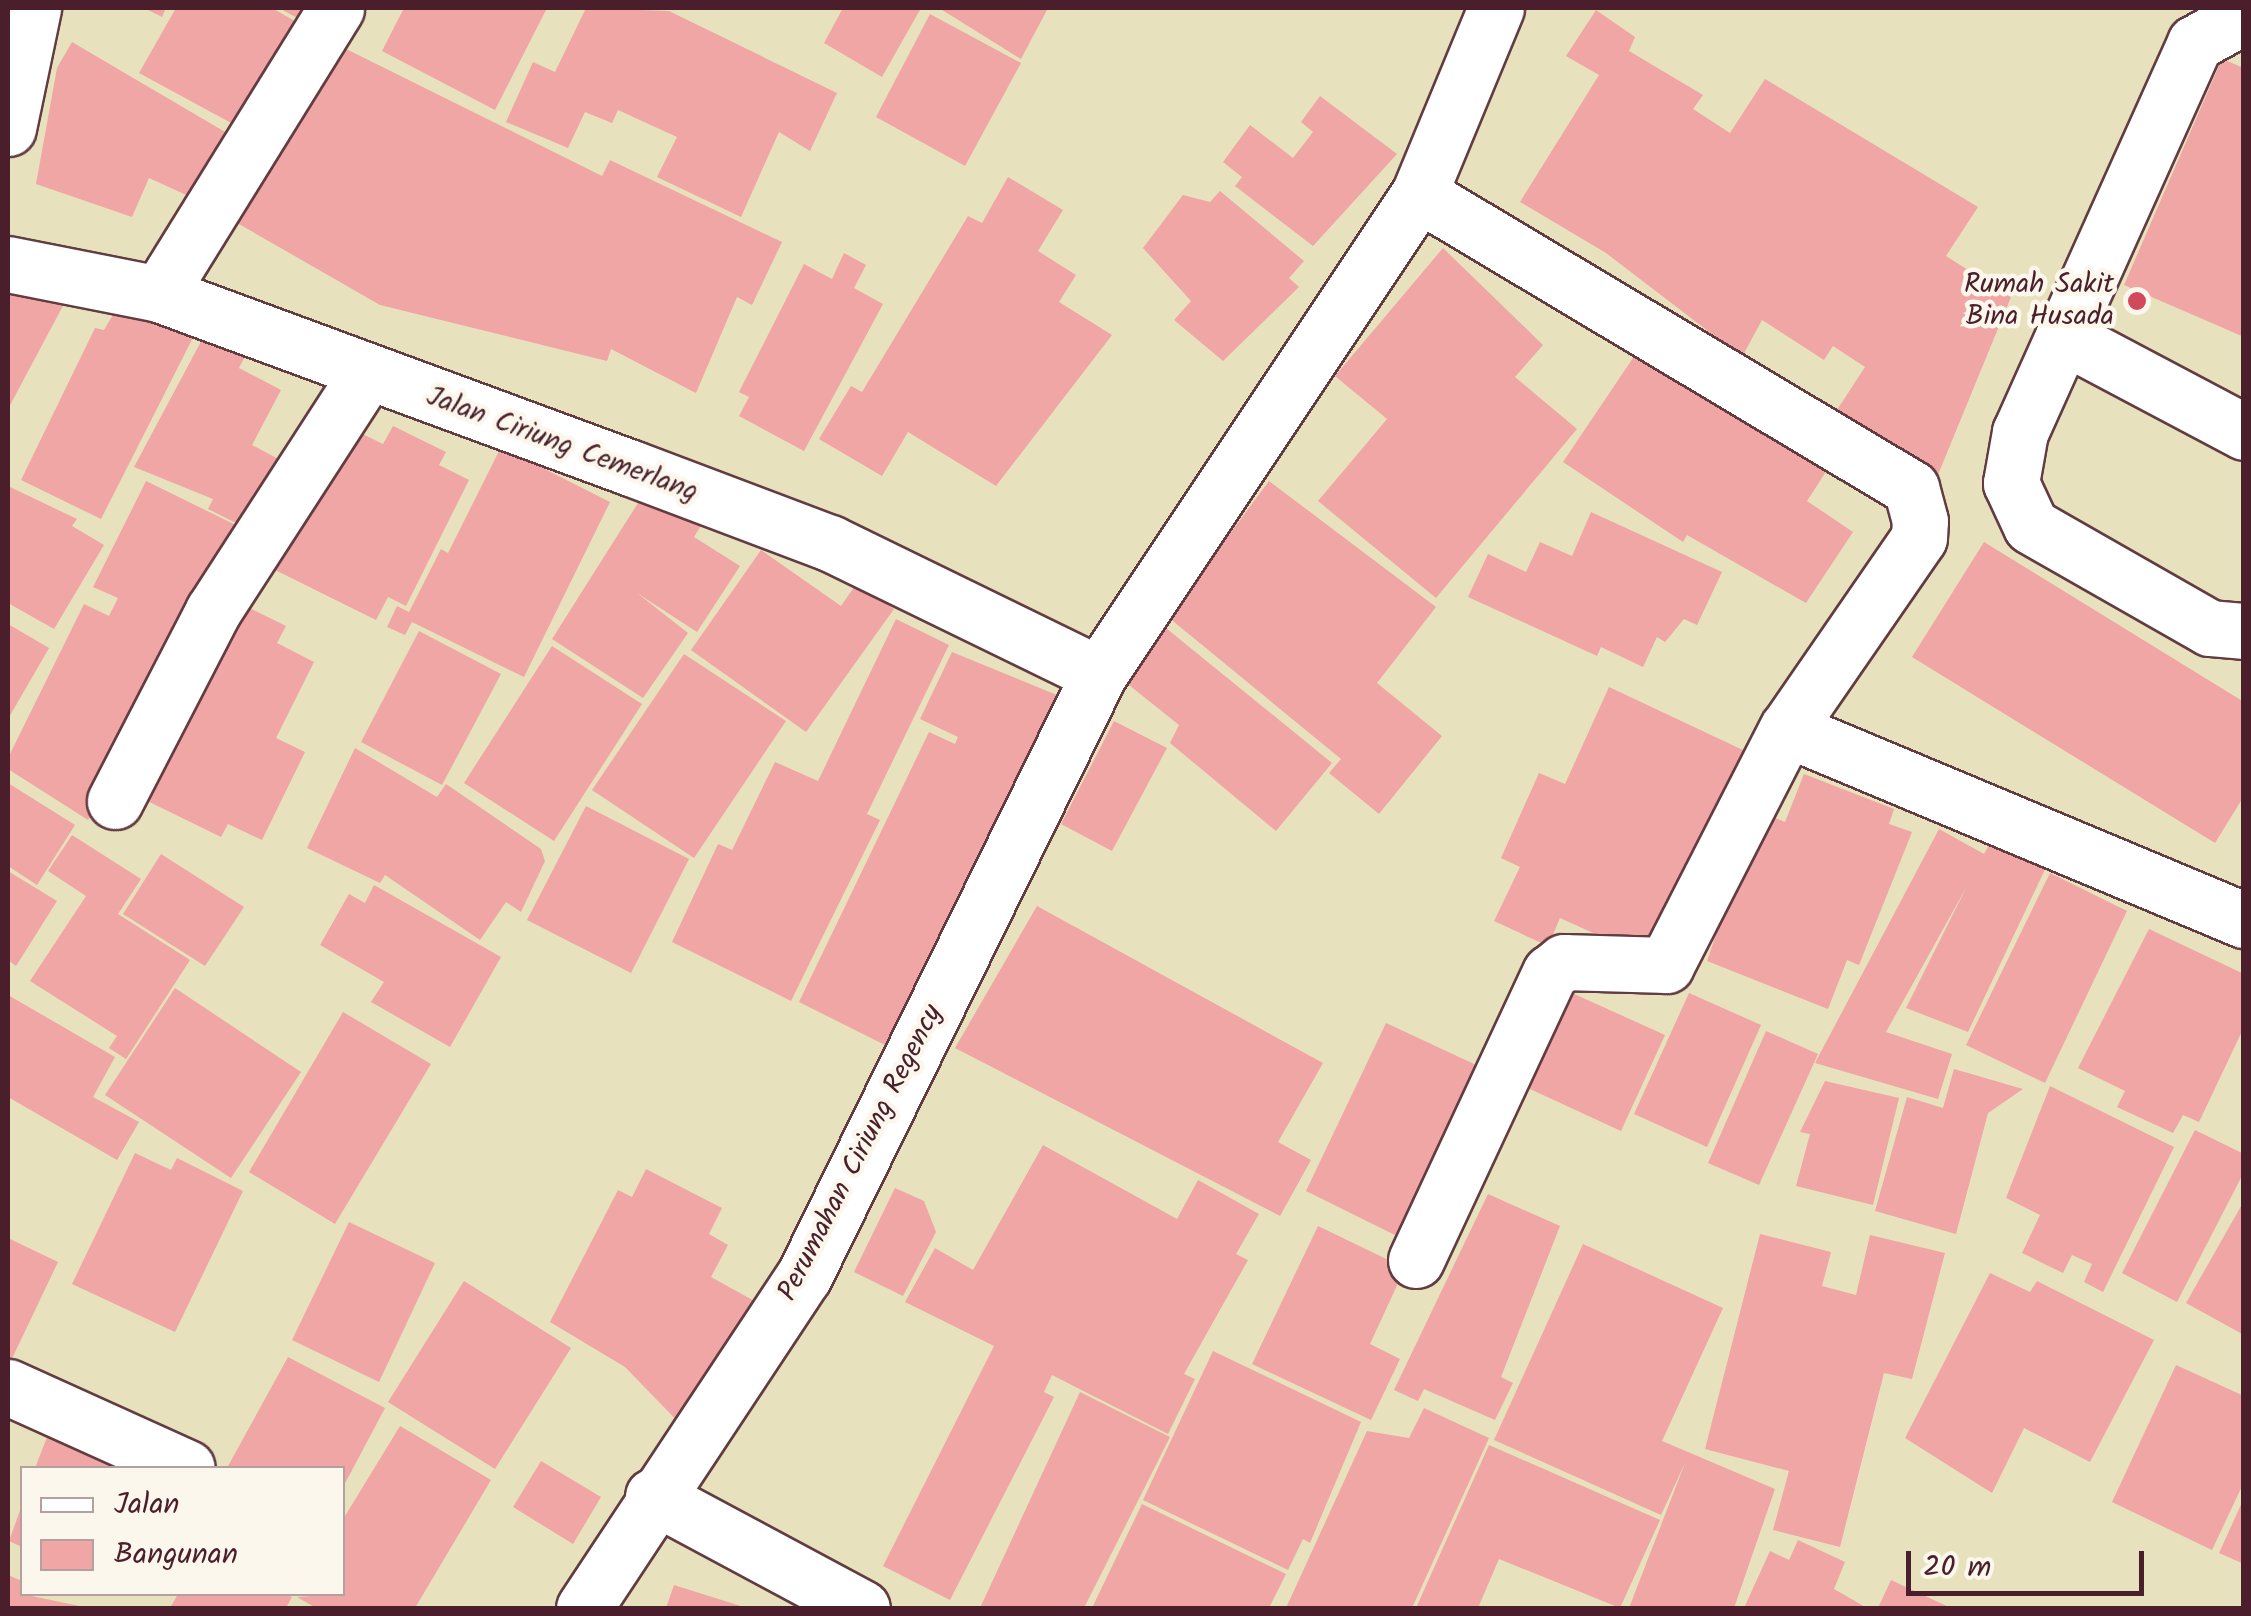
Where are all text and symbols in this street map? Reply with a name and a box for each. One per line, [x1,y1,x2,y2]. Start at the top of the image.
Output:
place label: Rumah Sakit Bina Husada [1964,268,2114,334]
marker: Rumah Sakit Bina Husada [2124,288,2150,314]
street label: Jalan Ciriung Cemerlang [422,380,702,510]
street label: Perumahan Ciriung Regency [772,999,950,1307]
legend [20,1466,345,1596]
text: Jalan [114,1481,180,1529]
text: Bangunan [114,1531,238,1579]
scale bar [1911,1531,2148,1593]
text: 20 m [1923,1544,1991,1592]

